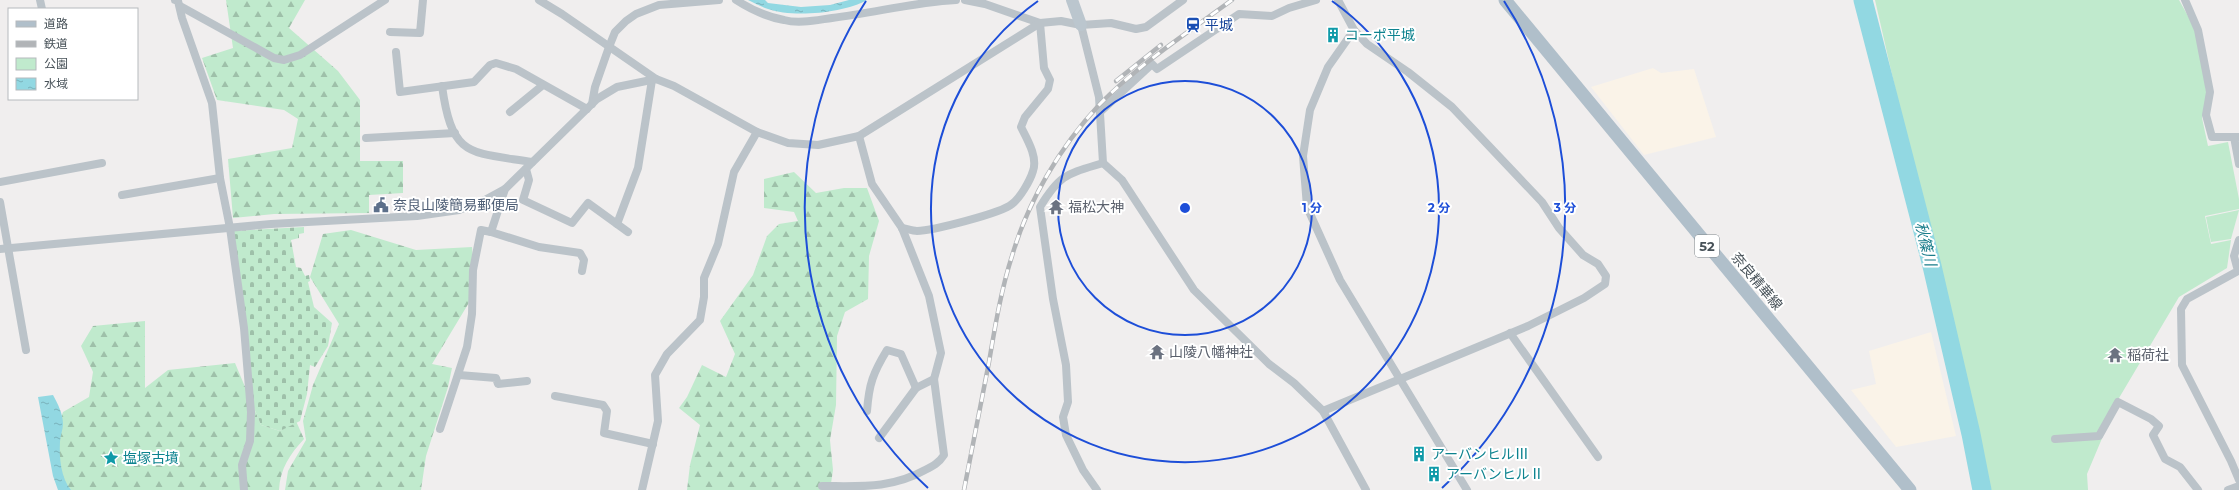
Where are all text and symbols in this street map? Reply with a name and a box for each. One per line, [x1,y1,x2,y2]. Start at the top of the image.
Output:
legend [8,8,138,100]
text: 道路 [44,16,68,31]
station icon: 平城 [1184,16,1202,34]
place label: 平城 [1205,16,1233,34]
building icon: コーポ平城 [1324,26,1342,44]
place label: コーポ平城 [1345,26,1415,44]
text: 鉄道 [44,36,68,51]
text: 公園 [44,56,68,71]
text: 水域 [44,76,68,91]
public building icon: 奈良山陵簡易郵便局 [372,196,390,214]
place label: 奈良山陵簡易郵便局 [393,196,519,214]
temple icon: 福松大神 [1047,198,1065,216]
place label: 福松大神 [1068,198,1124,216]
text: 1 分 [1302,200,1322,215]
text: 2 分 [1428,200,1450,215]
text: 3 分 [1553,200,1576,215]
centre of rings [1178,201,1192,215]
water label: 秋篠川 [1911,220,1941,270]
road number: 52 [1695,235,1719,257]
street label: 奈良精華線 [1728,248,1786,314]
temple icon: 山陵八幡神社 [1148,343,1166,361]
place label: 山陵八幡神社 [1169,343,1253,361]
temple icon: 稲荷社 [2106,346,2124,364]
place label: 稲荷社 [2127,346,2169,364]
building icon: アーバンヒルⅢ [1410,445,1428,463]
place label: アーバンヒルⅢ [1431,445,1529,463]
place icon: 塩塚古墳 [102,449,120,467]
place label: 塩塚古墳 [123,449,179,467]
building icon: アーバンヒルⅡ [1425,465,1443,483]
place label: アーバンヒルⅡ [1446,465,1544,483]

